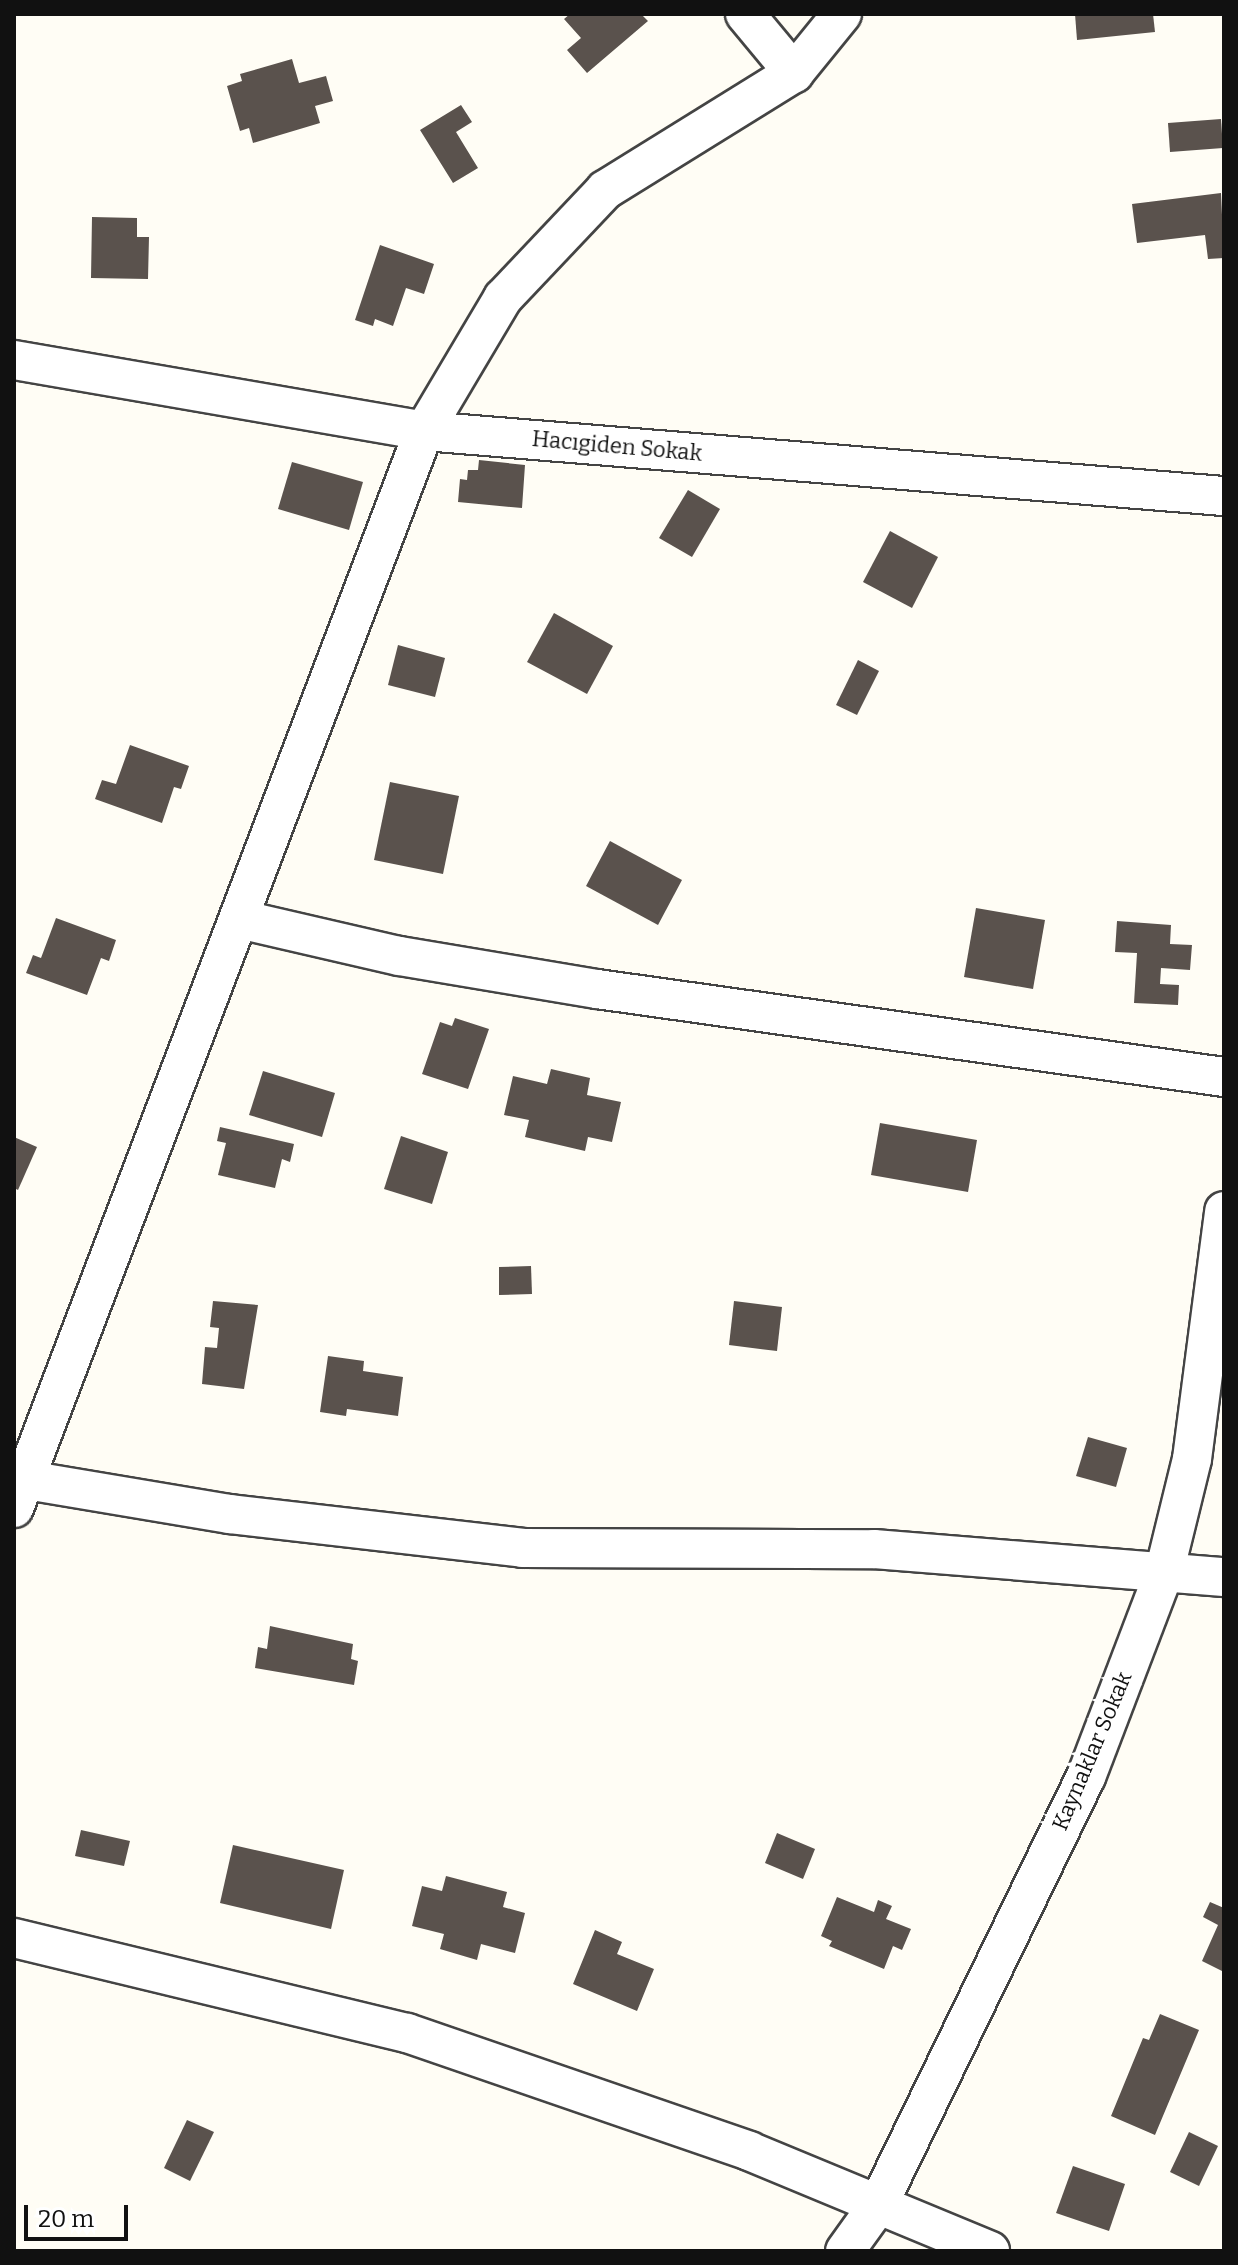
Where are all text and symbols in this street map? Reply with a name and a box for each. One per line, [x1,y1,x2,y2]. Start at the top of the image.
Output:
street label: Hacıgiden Sokak [531,425,703,467]
street label: Kaynaklar Sokak [1047,1668,1137,1834]
scale bar [28,2189,132,2239]
text: 20 m [38,2205,94,2233]

